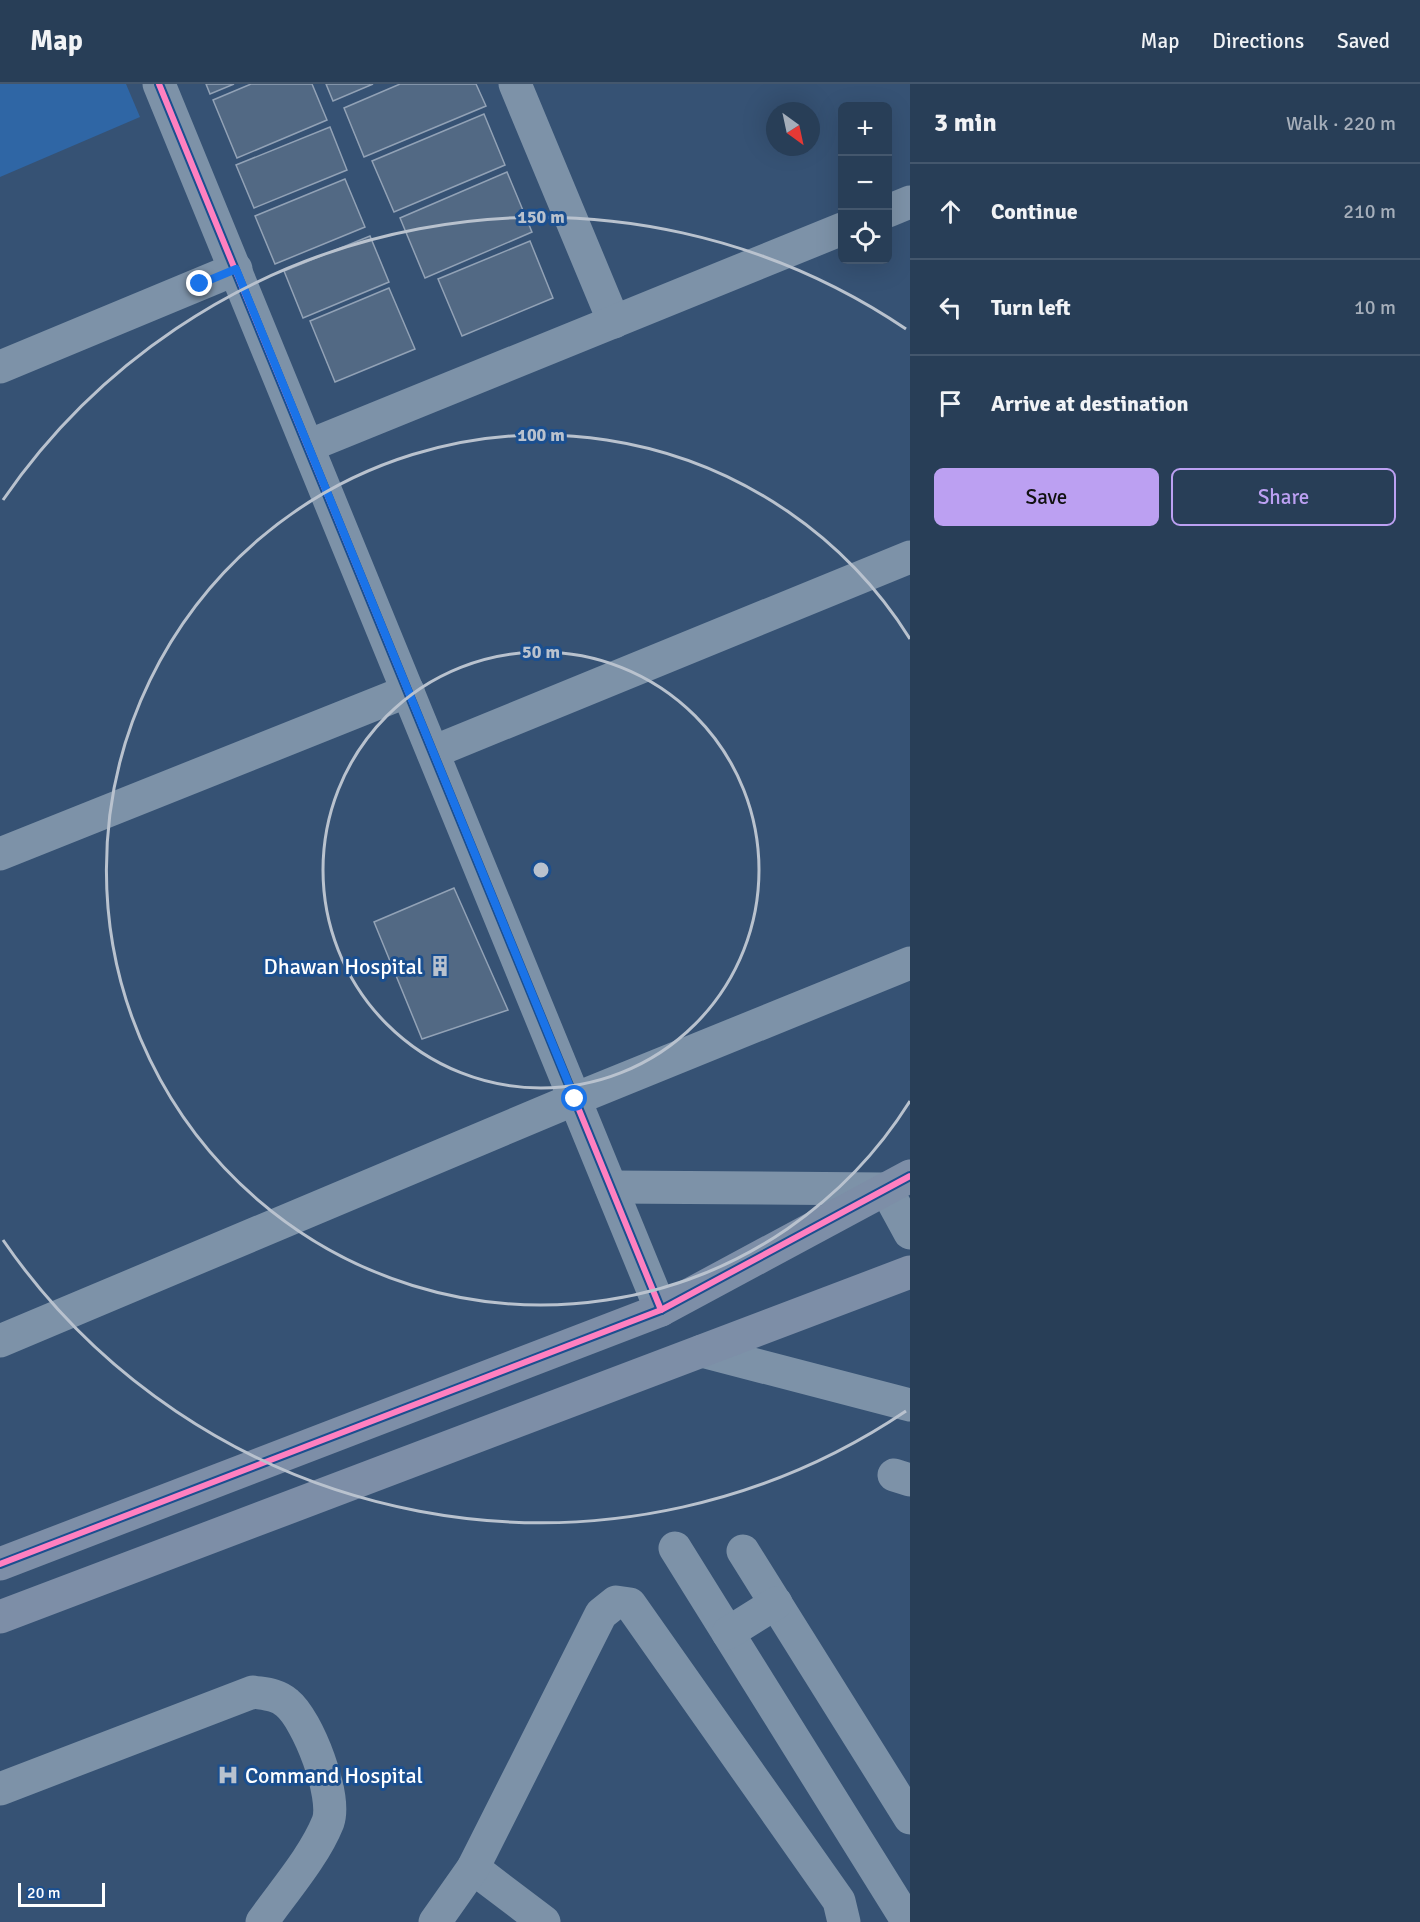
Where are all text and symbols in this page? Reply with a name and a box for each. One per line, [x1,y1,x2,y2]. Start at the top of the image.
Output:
text: Map [30,24,83,58]
text: Map [1141,28,1179,54]
text: Directions [1212,28,1304,54]
text: Saved [1337,28,1390,54]
north arrow [766,102,820,156]
map controls [838,102,892,264]
button: + [838,102,892,156]
text: 3 min [934,107,997,139]
text: Walk · 220 m [1286,111,1396,136]
button: − [838,156,892,210]
icon: ahead [934,195,967,228]
text: Continue [991,198,1078,225]
text: 210 m [1343,199,1396,224]
text: 150 m [517,206,565,228]
button: locate [838,210,892,264]
route end [186,270,212,296]
icon: left [934,291,967,324]
text: Turn left [991,294,1071,321]
text: 10 m [1354,295,1396,320]
icon: arrive [934,387,967,420]
text: Arrive at destination [991,390,1188,417]
text: 100 m [517,424,565,446]
button: Save [934,468,1159,526]
button: Share [1171,468,1396,526]
text: 50 m [522,641,560,663]
centre of rings [531,860,551,880]
place label: Dhawan Hospital [263,953,423,980]
building icon: Dhawan Hospital [428,954,452,978]
route start [561,1085,587,1111]
place label: Command Hospital [245,1762,423,1789]
hospital icon: Command Hospital [216,1763,240,1787]
scale bar [18,1880,105,1908]
text: 20 m [27,1883,61,1903]

